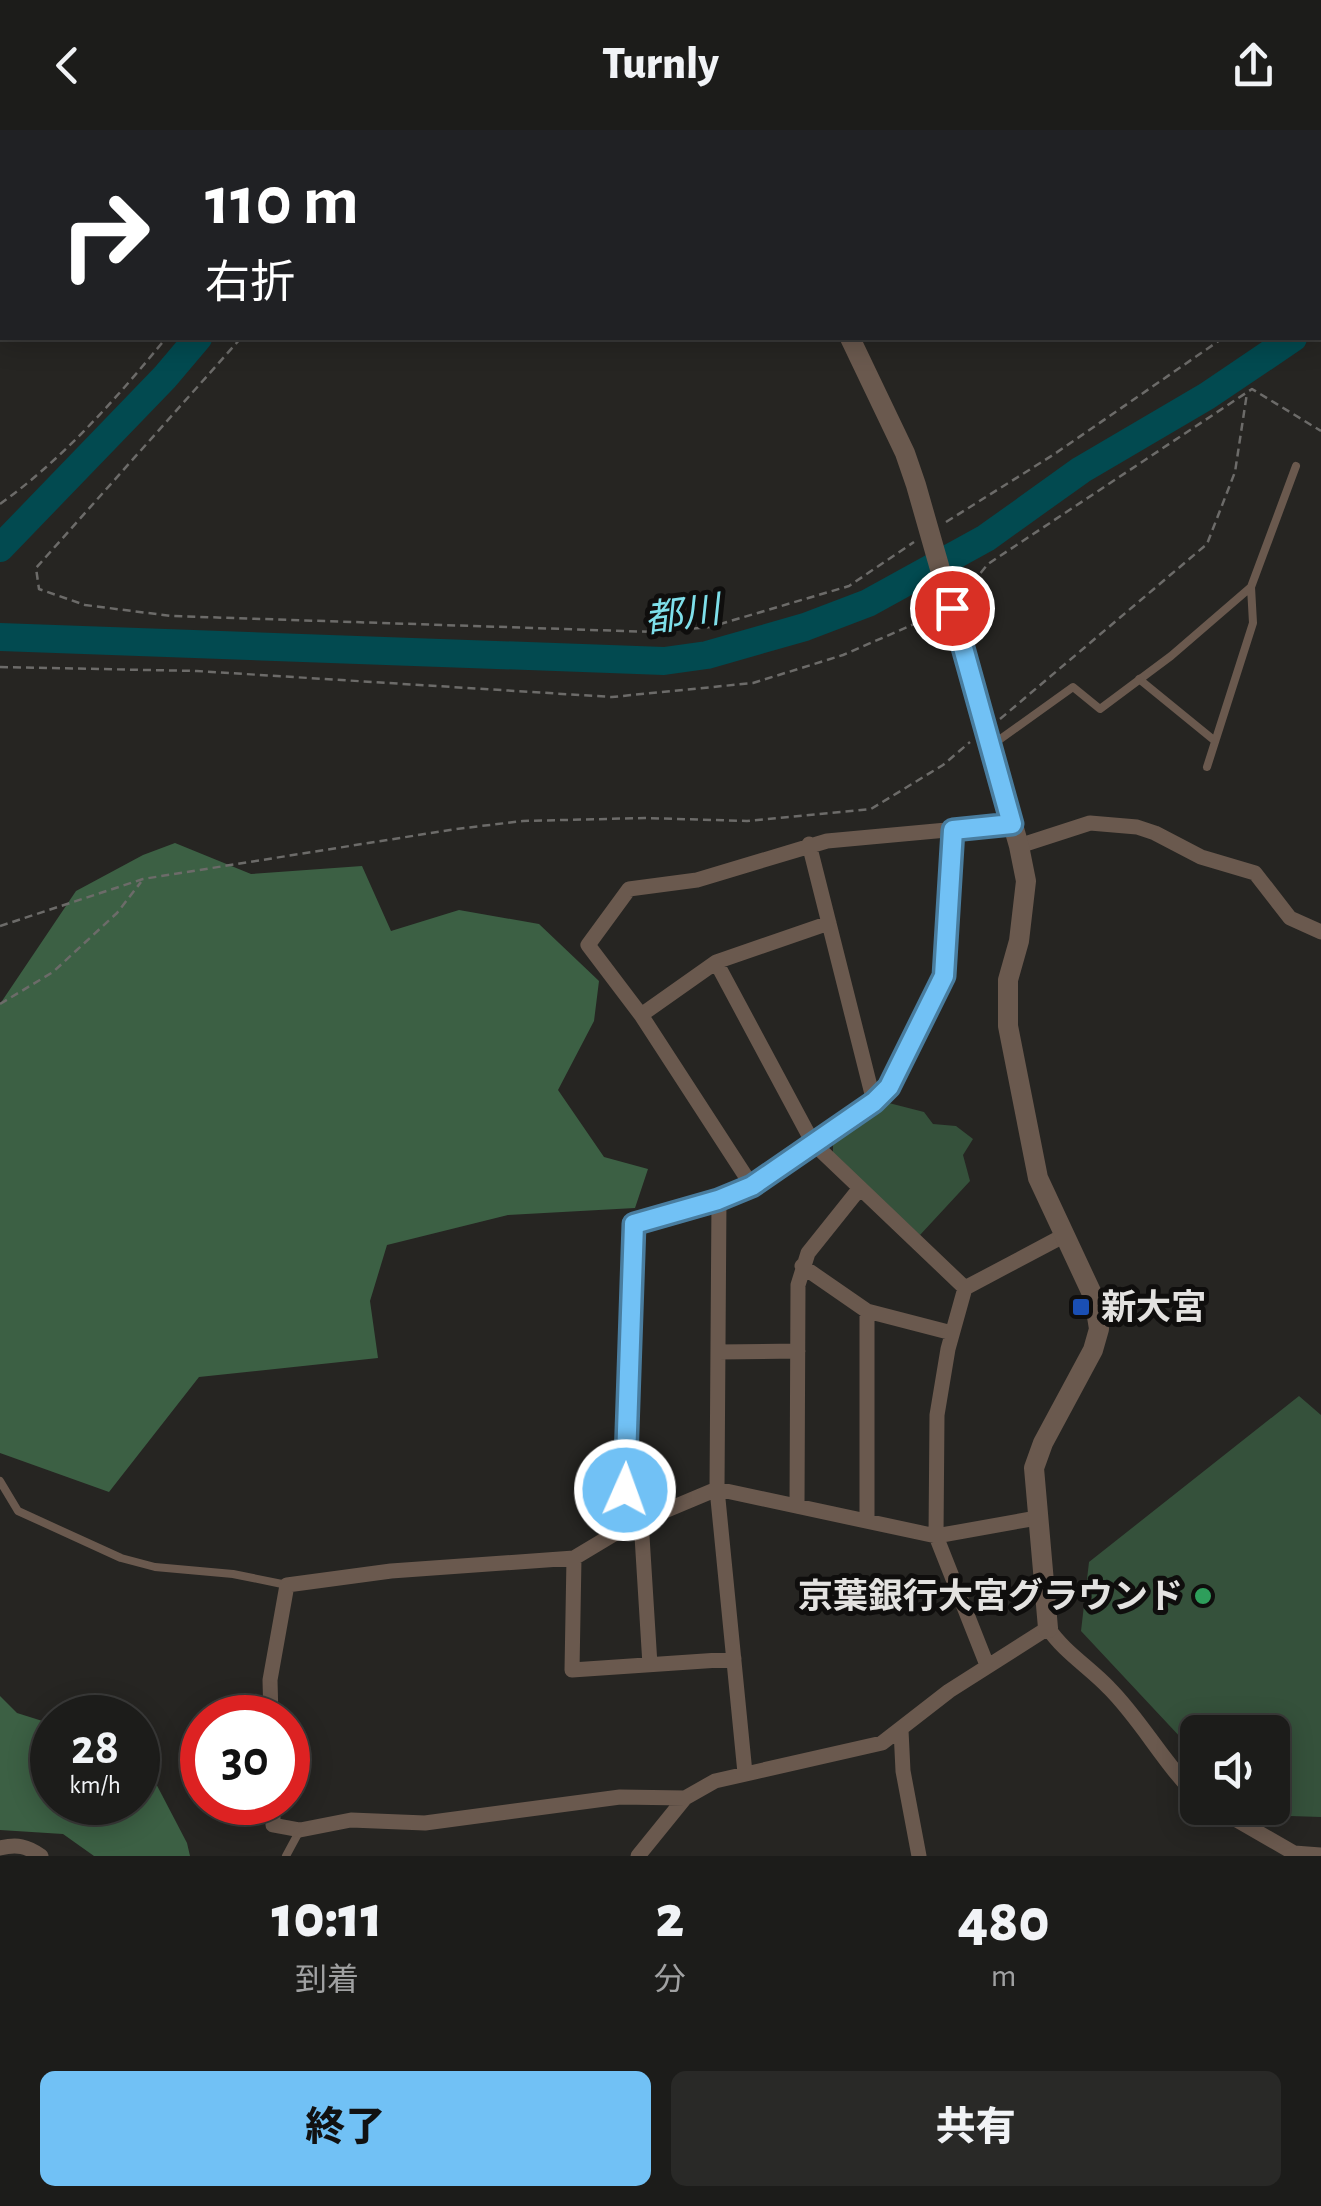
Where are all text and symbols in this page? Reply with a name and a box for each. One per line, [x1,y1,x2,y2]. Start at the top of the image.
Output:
icon: back [40,38,95,93]
icon: share [1226,38,1281,93]
text: Turnly [602,42,719,87]
text: 110 m [205,167,359,237]
icon: right [40,170,170,300]
text: 右折 [205,261,295,306]
pin [910,566,995,651]
icon: arrive [925,581,980,636]
water label: 都川 [642,589,727,640]
place label: 新大宮 [1101,1289,1206,1326]
marker: 新大宮 [1070,1296,1092,1318]
position arrow [573,1438,677,1542]
place label: 京葉銀行大宮グラウンド [798,1577,1183,1615]
marker: 京葉銀行大宮グラウンド [1192,1585,1214,1607]
speed limit sign: 30 [180,1695,310,1825]
map controls [1180,1715,1290,1825]
button: sound [1180,1715,1290,1825]
text: 28 [71,1723,119,1773]
text: km/h [69,1773,121,1798]
text: 10:11 [271,1888,382,1948]
text: 2 [656,1888,684,1948]
text: 480 [957,1892,1050,1952]
text: m [991,1960,1016,1992]
text: 到着 [295,1964,359,1996]
text: 分 [654,1964,686,1996]
button: 終了 [40,2071,651,2186]
button: 共有 [671,2071,1281,2186]

